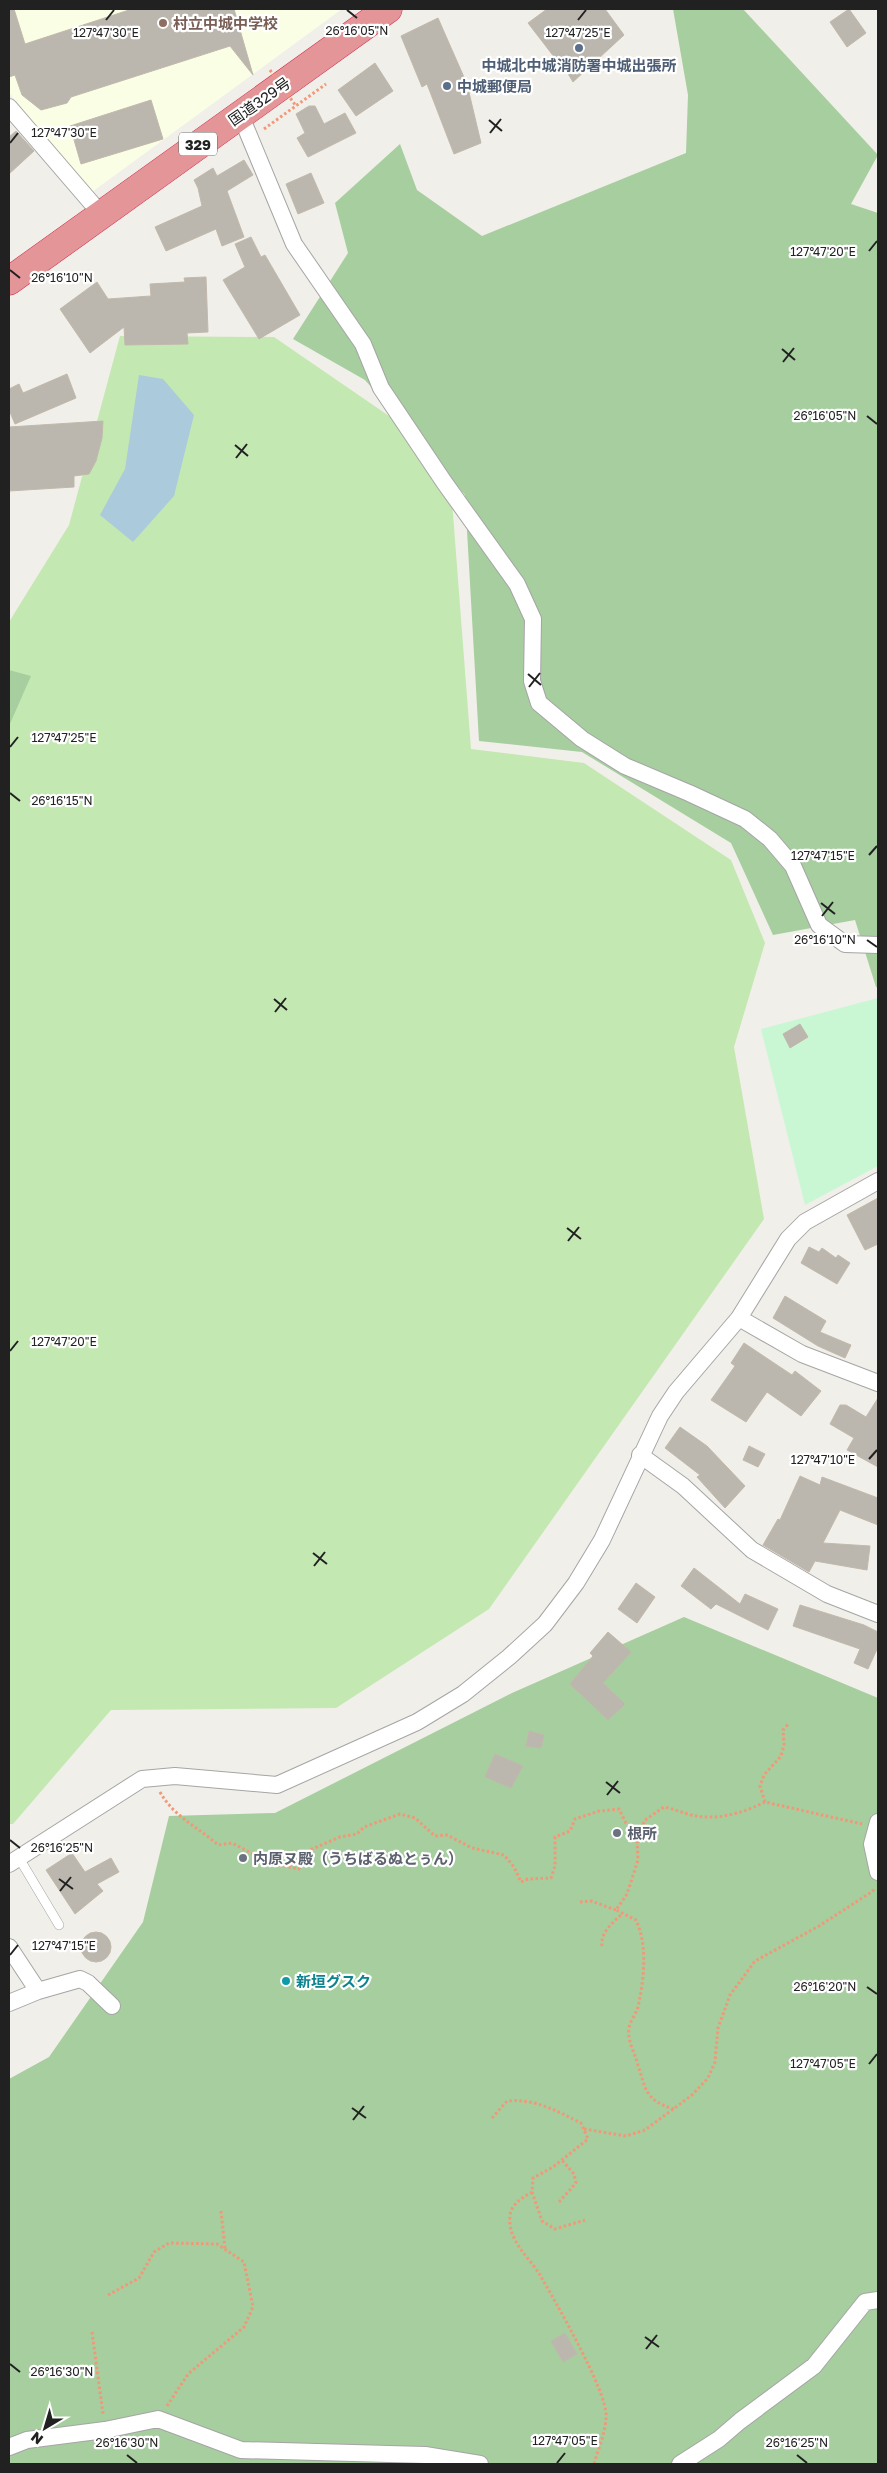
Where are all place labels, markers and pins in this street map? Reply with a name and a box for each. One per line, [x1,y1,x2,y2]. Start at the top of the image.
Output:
place label: 村立中城中学校 [173,14,278,32]
marker: 村立中城中学校 [157,17,169,29]
marker: 中城北中城消防署中城出張所 [573,42,585,54]
place label: 中城北中城消防署中城出張所 [481,56,677,74]
place label: 中城郵便局 [457,77,532,95]
marker: 中城郵便局 [441,80,453,92]
place label: 根所 [627,1824,657,1842]
marker: 根所 [611,1827,623,1839]
place label: 内原ヌ殿（うちばるぬとぅん） [253,1849,463,1867]
marker: 内原ヌ殿（うちばるぬとぅん） [237,1852,249,1864]
place label: 新垣グスク [296,1972,371,1990]
marker: 新垣グスク [280,1975,292,1987]

